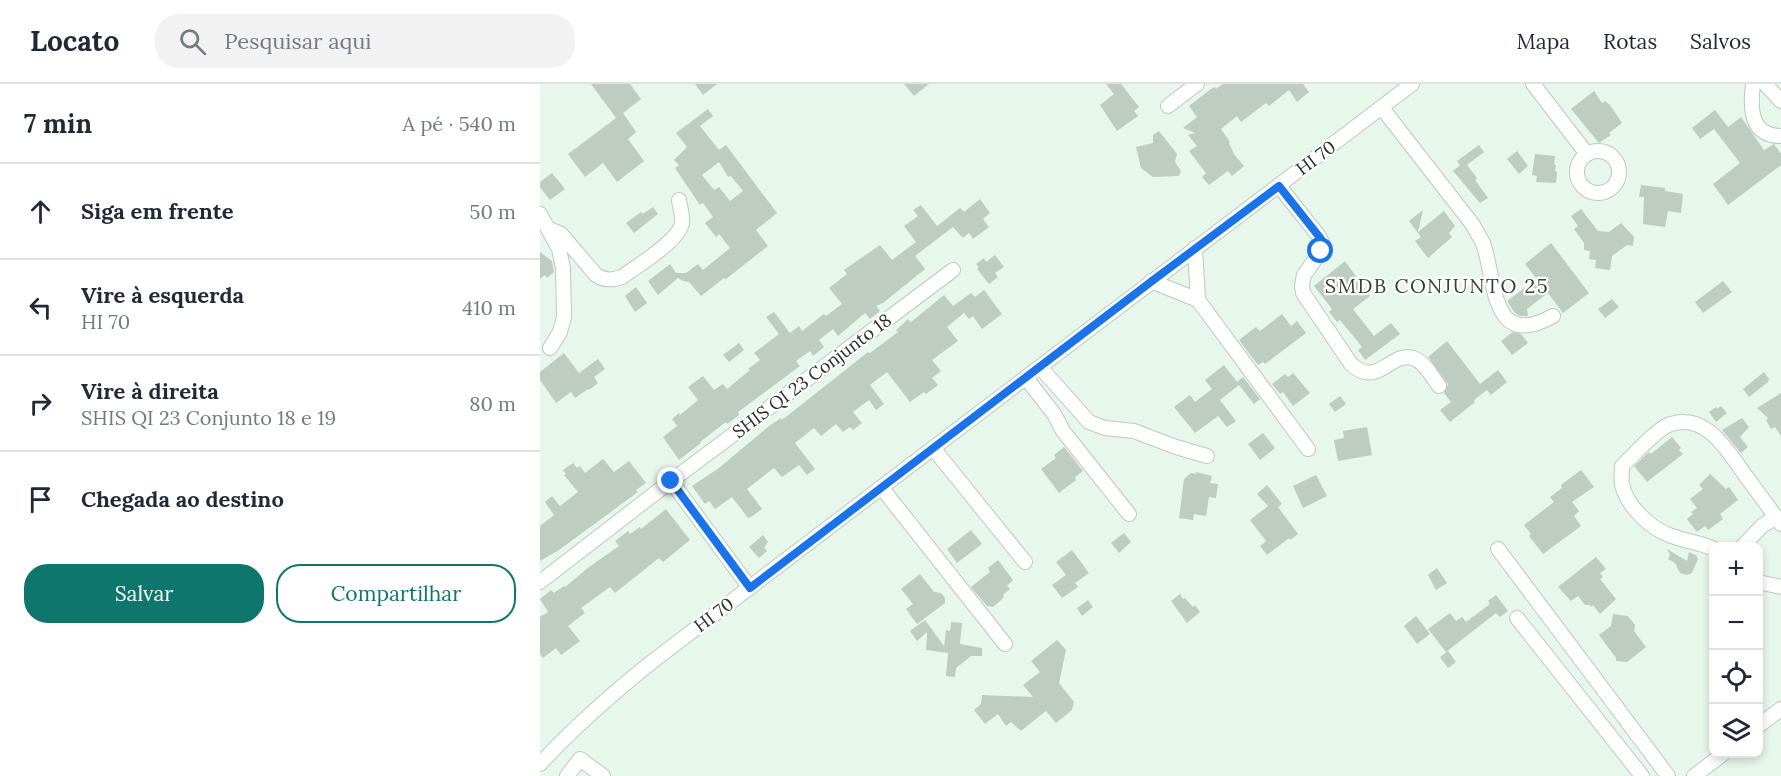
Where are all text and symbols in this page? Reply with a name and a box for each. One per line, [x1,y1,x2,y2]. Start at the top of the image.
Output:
search box [155,14,575,68]
text: Locato [30,23,119,59]
icon: search [176,25,209,58]
text: Pesquisar aqui [224,27,372,55]
text: Mapa [1517,28,1570,55]
text: Rotas [1603,28,1657,55]
text: Salvos [1690,28,1751,55]
text: 7 min [24,107,92,140]
text: A pé · 540 m [403,111,516,136]
street label: HI 70 [1291,135,1340,180]
icon: ahead [24,195,57,228]
text: Siga em frente [81,197,234,225]
text: 50 m [470,199,516,224]
route start [1307,237,1333,263]
district label: SMDB CONJUNTO 25 [1325,273,1549,298]
text: Vire à esquerda [81,281,244,309]
icon: left [24,291,57,324]
text: 410 m [462,295,516,320]
street label: SHIS QI 23 Conjunto 18 [728,308,896,443]
text: HI 70 [81,309,130,334]
text: Vire à direita [81,377,219,405]
icon: right [24,387,57,420]
text: 80 m [469,391,516,416]
text: SHIS QI 23 Conjunto 18 e 19 [81,405,336,430]
route end [657,467,683,493]
icon: arrive [24,483,57,516]
text: Chegada ao destino [81,485,284,513]
map controls [1709,542,1763,758]
button: + [1709,542,1763,596]
button: Salvar [24,564,264,623]
button: Compartilhar [276,564,516,623]
street label: HI 70 [689,592,738,637]
button: − [1709,596,1763,650]
button: locate [1709,650,1763,704]
button: layers [1709,704,1763,758]

